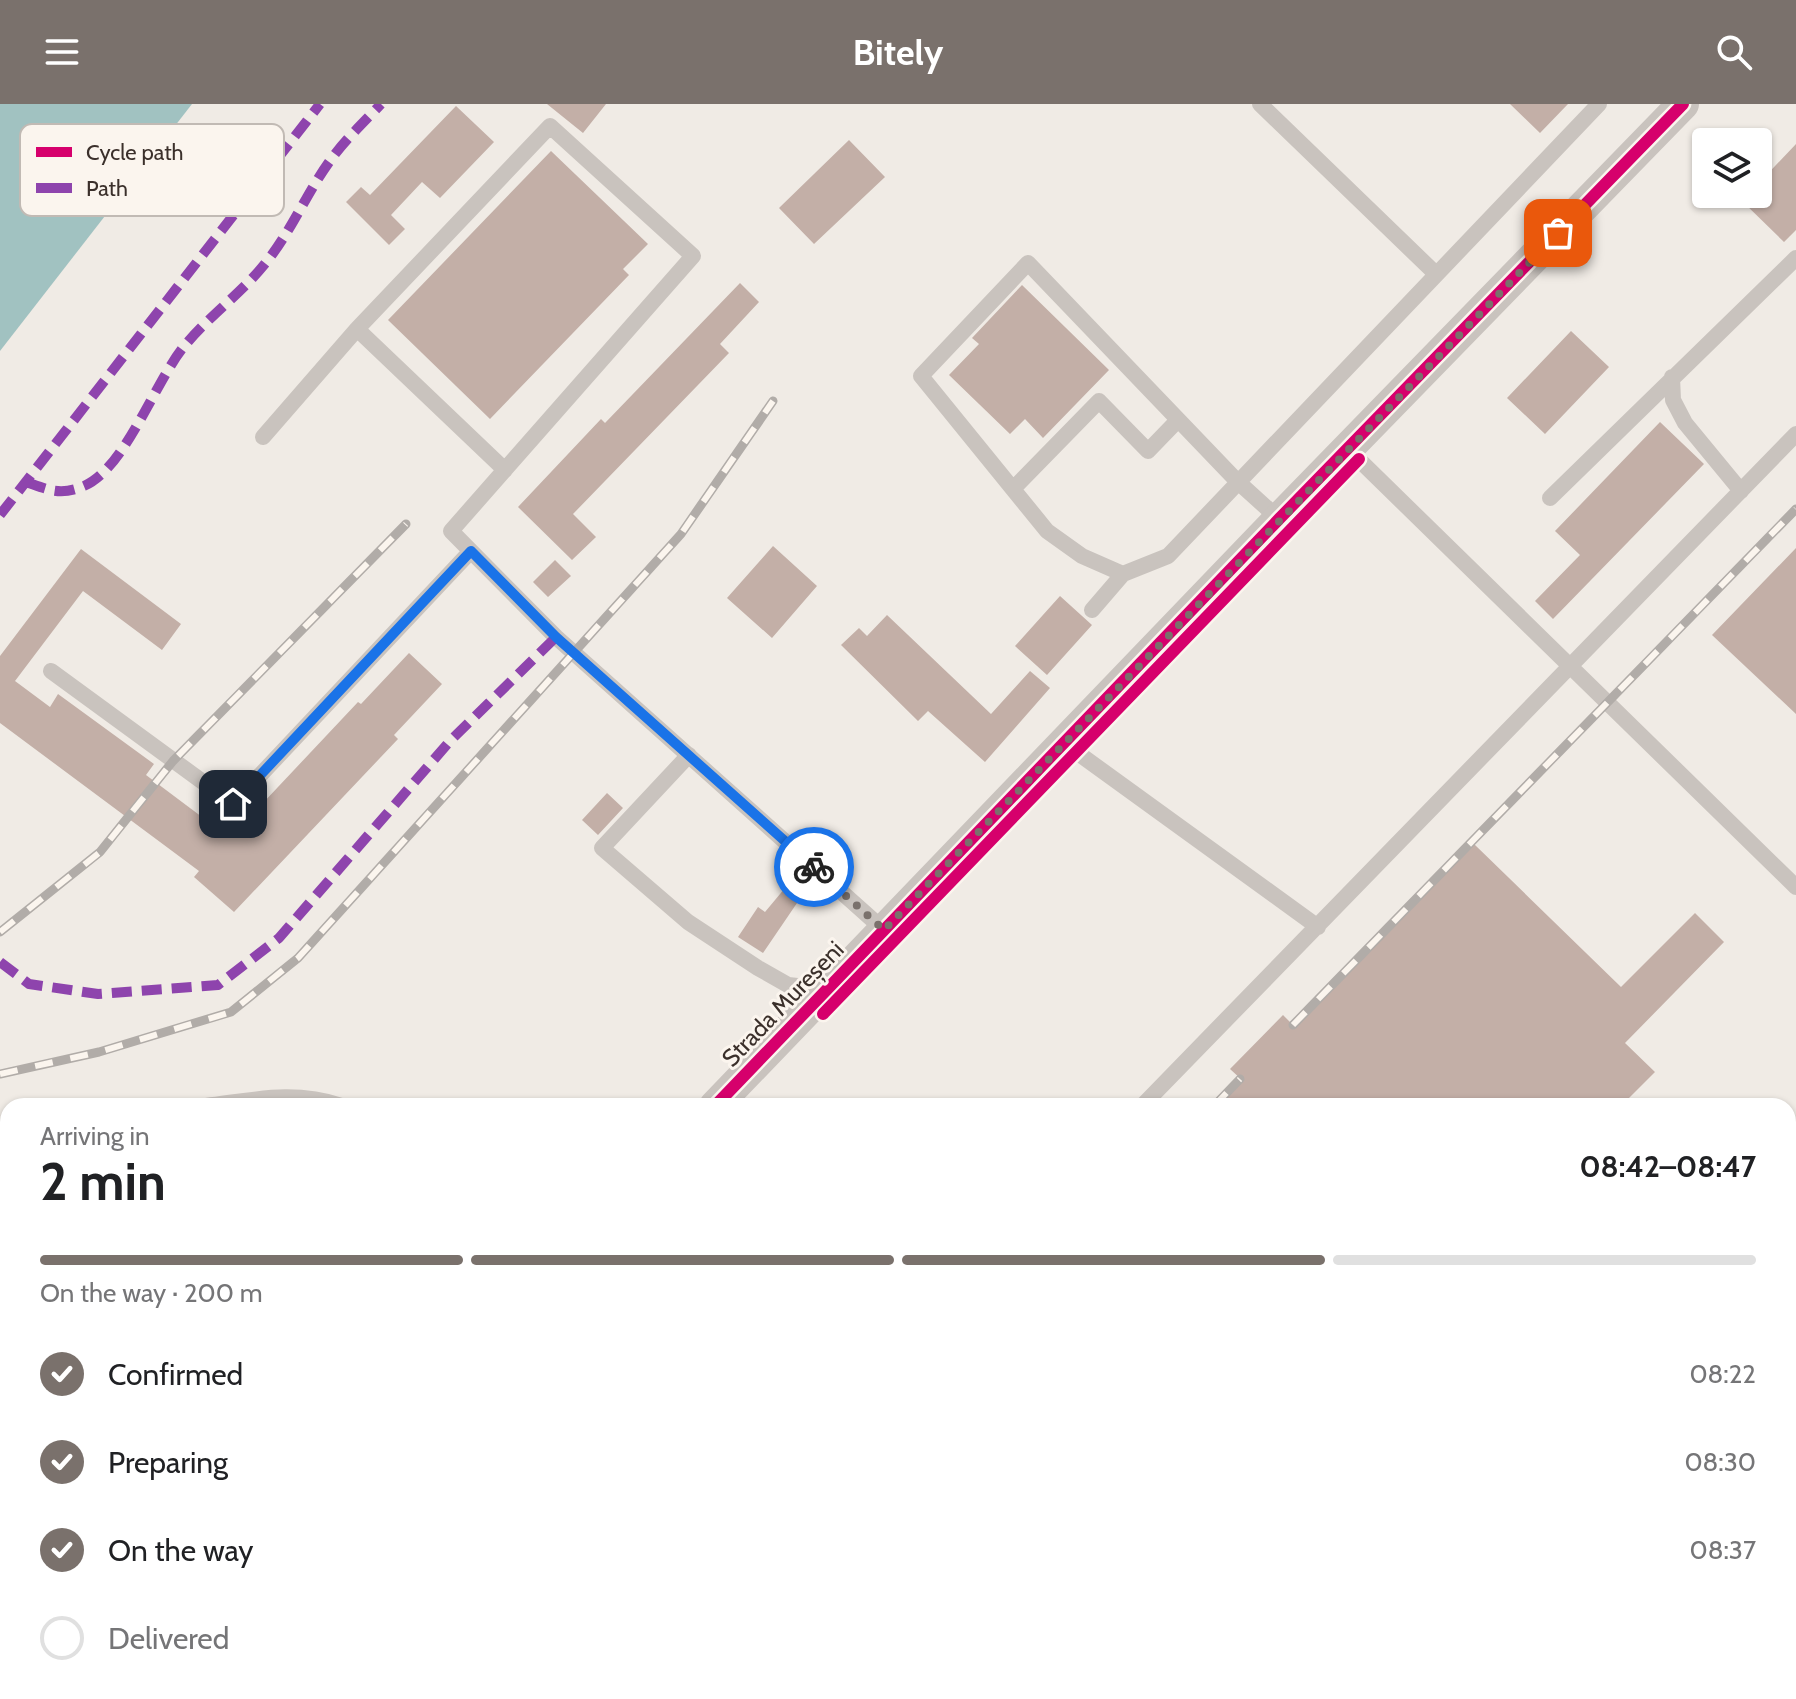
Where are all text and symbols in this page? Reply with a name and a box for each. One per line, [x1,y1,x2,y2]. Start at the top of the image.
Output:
icon: menu [40,30,84,74]
text: Bitely [853,30,943,74]
icon: search [1712,30,1756,74]
legend [20,124,284,216]
map controls [1692,128,1772,208]
button: layers [1692,128,1772,208]
text: Cycle path [86,139,184,166]
text: Path [86,175,128,202]
pin [1524,199,1592,267]
icon: bag [1536,211,1580,255]
pin [199,770,267,838]
icon: home [211,782,255,826]
courier [774,827,854,907]
icon: bike [792,845,836,889]
street label: Strada Mureșeni [716,935,850,1073]
text: Arriving in [40,1120,150,1152]
text: 08:42–08:47 [1579,1148,1756,1185]
text: 2 min [40,1150,166,1213]
text: On the way · 200 m [40,1277,263,1309]
icon: check [40,1352,84,1396]
text: Confirmed [108,1356,243,1393]
text: 08:22 [1689,1358,1756,1390]
icon: check [40,1440,84,1484]
text: Preparing [108,1444,228,1481]
text: 08:30 [1684,1446,1756,1478]
icon: check [40,1528,84,1572]
text: On the way [108,1532,253,1569]
text: 08:37 [1690,1534,1756,1566]
text: Delivered [108,1620,229,1657]

